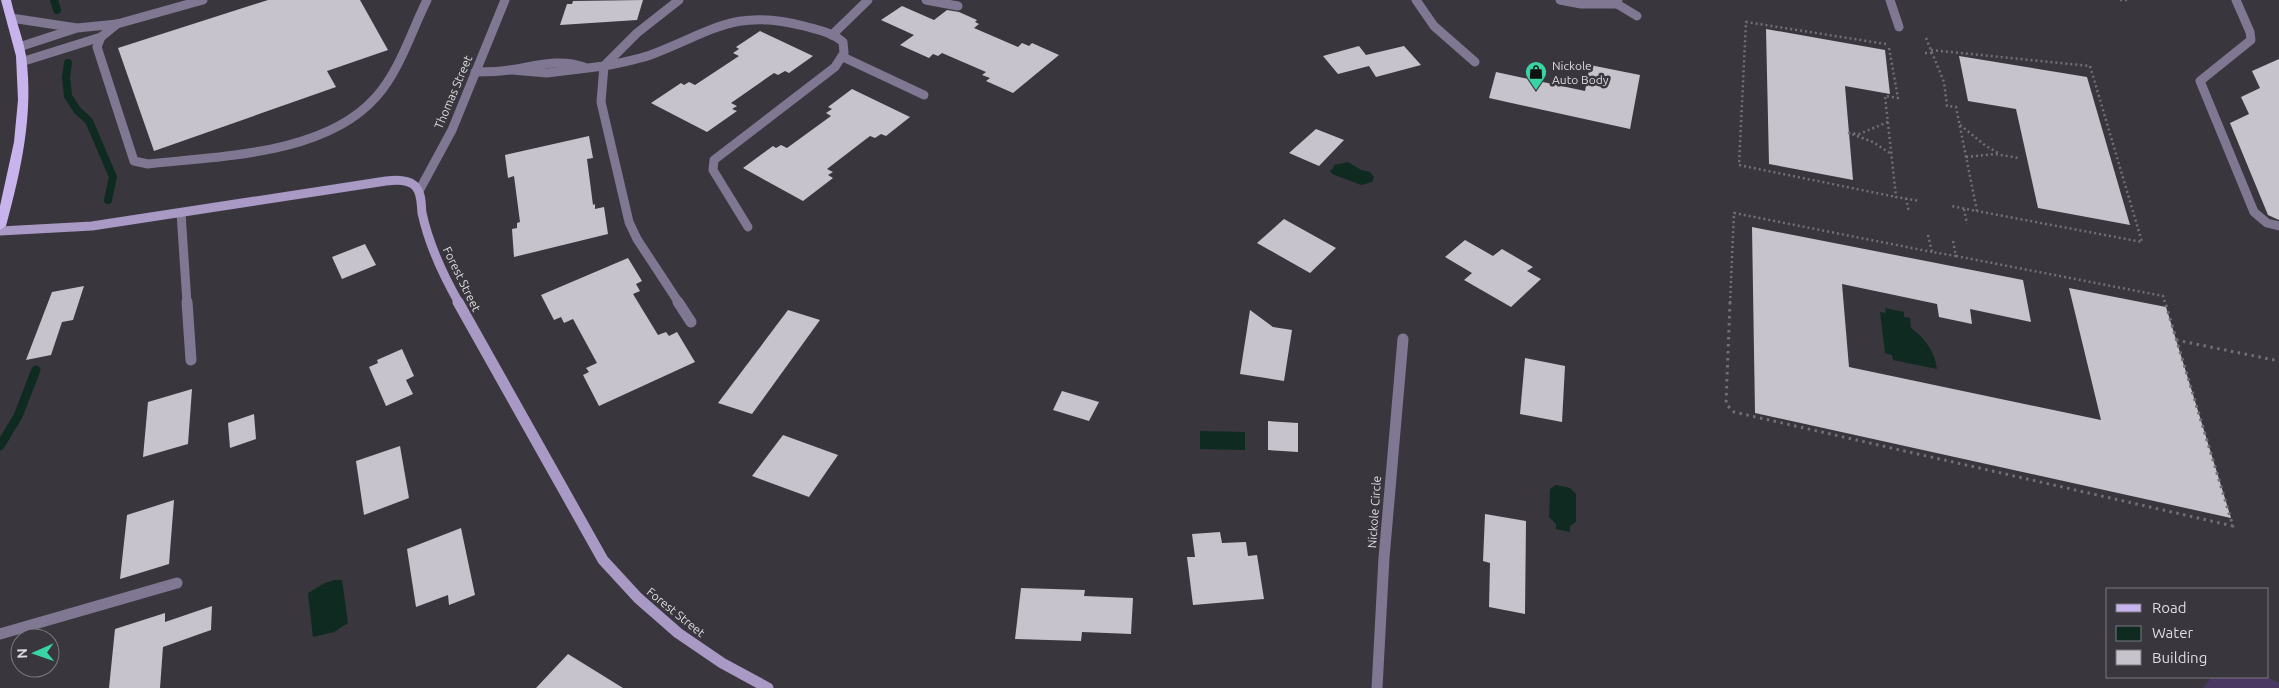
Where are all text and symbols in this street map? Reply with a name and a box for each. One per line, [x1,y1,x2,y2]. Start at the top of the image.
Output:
street label: Thomas Street [432,53,474,131]
place label: Nickole Auto Body [1552,59,1609,86]
shop icon: Nickole Auto Body [1524,60,1548,91]
street label: Forest Street [441,244,483,314]
street label: Nickole Circle [1365,475,1383,549]
street label: Forest Street [644,585,708,639]
legend [2106,588,2269,678]
text: Road [2152,599,2187,616]
text: Water [2152,624,2193,641]
north arrow [10,628,60,678]
text: N [14,648,30,659]
text: Building [2152,649,2207,666]

